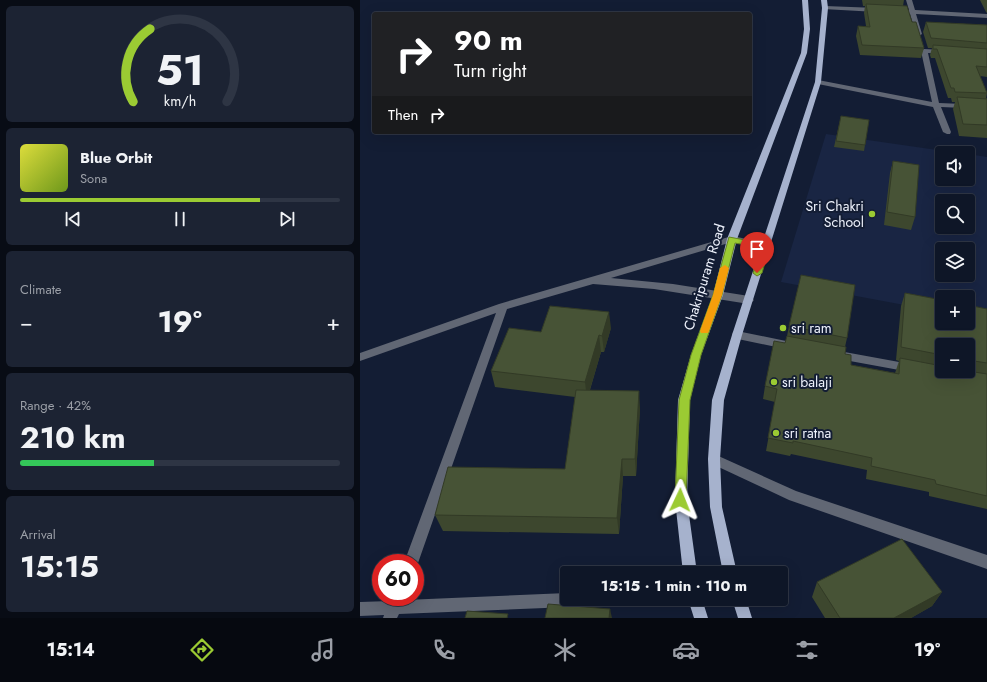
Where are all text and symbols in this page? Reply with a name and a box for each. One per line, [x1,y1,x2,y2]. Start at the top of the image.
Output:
text: 90 m [454,20,523,61]
icon: right [388,28,440,80]
text: 51 [156,40,204,101]
text: Turn right [454,58,526,84]
text: km/h [164,91,196,111]
text: Then [388,104,418,126]
icon: right [426,104,448,126]
map controls [935,146,975,378]
button: sound [935,146,975,186]
text: Blue Orbit [80,147,152,169]
text: Sona [80,169,107,188]
button: search [935,194,975,234]
place label: Sri Chakri School [805,196,864,232]
icon: previous [62,208,84,230]
icon: pause [169,208,191,230]
icon: next [276,208,298,230]
marker: Sri Chakri School [867,209,877,219]
street label: Chakripuram Road [678,221,730,333]
pin [740,232,774,273]
icon: arrive [746,238,768,260]
button: layers [935,242,975,282]
text: Climate [20,280,61,299]
button: + [935,290,975,330]
text: 19° [158,300,202,343]
text: − [20,306,33,338]
text: + [326,306,340,338]
place label: sri ram [791,318,832,338]
marker: sri ram [778,323,788,333]
button: − [935,338,975,378]
place label: sri balaji [782,372,832,392]
marker: sri balaji [769,377,779,387]
text: Range · 42% [20,396,91,415]
text: 210 km [20,416,126,459]
place label: sri ratna [784,423,831,443]
marker: sri ratna [771,428,781,438]
position arrow [659,479,701,521]
text: Arrival [20,525,56,544]
text: 15:15 [20,545,99,588]
speed limit sign: 60 [372,554,424,606]
text: 15:15 · 1 min · 110 m [601,575,747,597]
icon: directions [188,636,216,664]
icon: music [309,636,337,664]
icon: phone [430,636,458,664]
icon: climate [551,636,579,664]
icon: car [672,636,700,664]
icon: filters [793,636,821,664]
text: 15:14 [47,637,95,663]
text: 19° [914,637,940,663]

